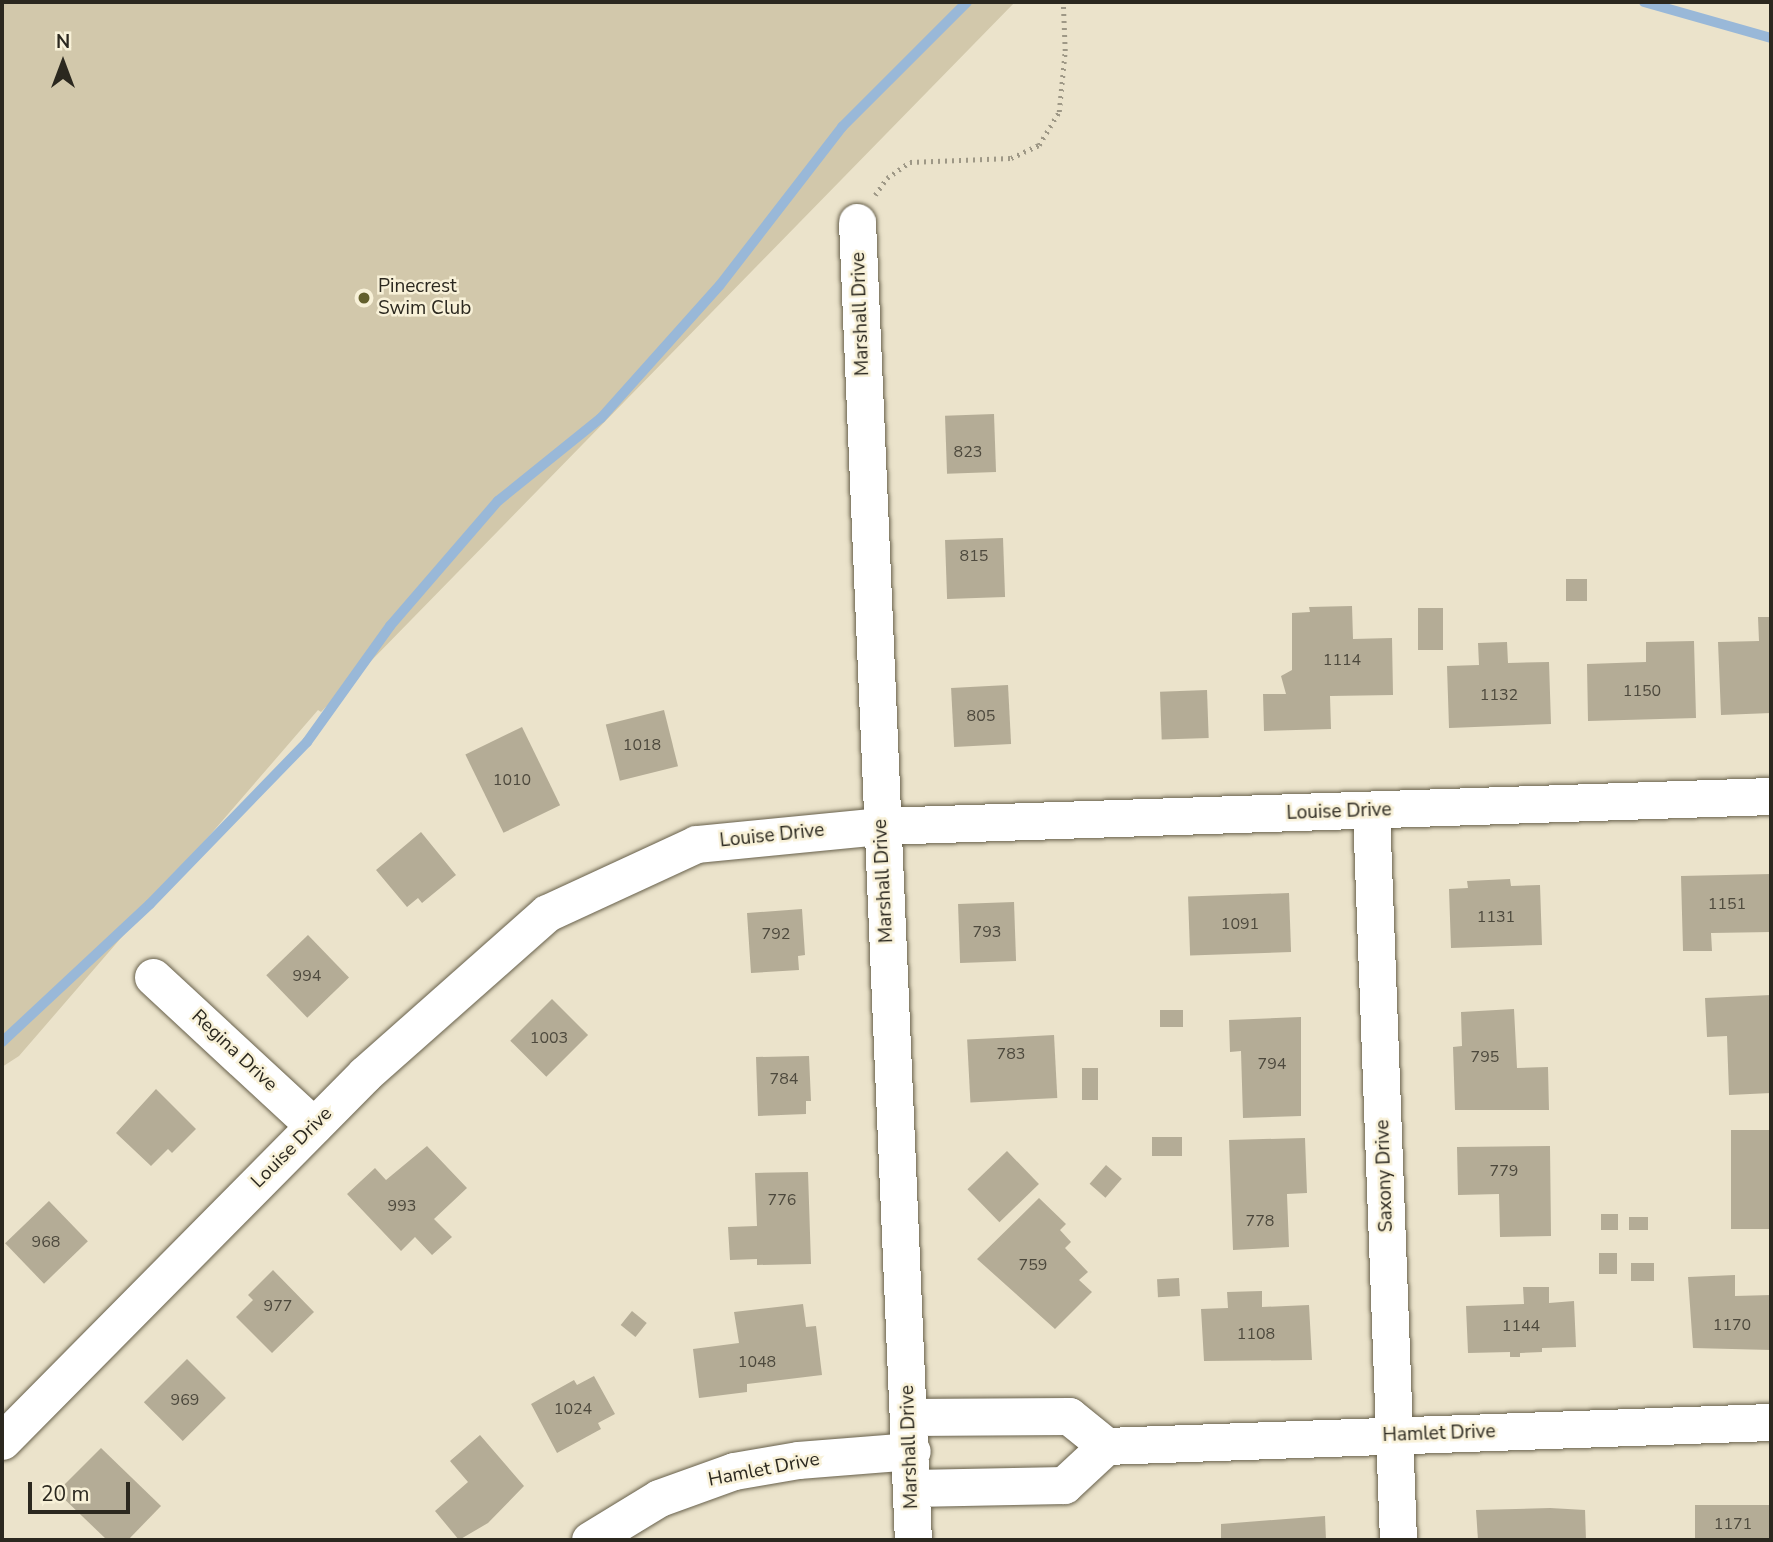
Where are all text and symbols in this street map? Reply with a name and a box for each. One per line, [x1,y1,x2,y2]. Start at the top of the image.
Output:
north arrow [28,28,98,98]
text: N [56,29,70,55]
street label: Marshall Drive [847,252,875,376]
place label: Pinecrest Swim Club [378,276,471,320]
marker: Pinecrest Swim Club [356,290,372,306]
house number: 823 [954,442,982,462]
house number: 815 [960,546,988,566]
house number: 1114 [1323,650,1361,670]
house number: 1150 [1623,681,1661,701]
house number: 1132 [1480,685,1518,705]
house number: 805 [967,706,995,726]
house number: 1018 [623,735,661,755]
house number: 1010 [493,770,531,790]
street label: Louise Drive [1286,799,1392,825]
street label: Marshall Drive [869,818,899,944]
street label: Louise Drive [719,819,825,853]
house number: 1151 [1708,894,1746,914]
house number: 1131 [1477,907,1515,927]
house number: 1091 [1221,914,1259,934]
house number: 793 [973,922,1001,942]
house number: 792 [762,924,790,944]
house number: 994 [293,966,321,986]
street label: Regina Drive [186,1006,282,1096]
house number: 1003 [530,1028,568,1048]
house number: 783 [997,1044,1025,1064]
house number: 795 [1471,1047,1499,1067]
house number: 794 [1258,1054,1286,1074]
house number: 784 [770,1069,798,1089]
street label: Louise Drive [247,1103,337,1193]
street label: Saxony Drive [1372,1119,1398,1233]
house number: 779 [1490,1161,1518,1181]
house number: 776 [768,1190,796,1210]
house number: 993 [388,1196,416,1216]
house number: 778 [1246,1211,1274,1231]
house number: 968 [32,1232,60,1252]
house number: 759 [1019,1255,1047,1275]
house number: 977 [264,1296,292,1316]
house number: 1170 [1713,1315,1751,1335]
house number: 1144 [1502,1316,1540,1336]
house number: 1108 [1237,1324,1275,1344]
house number: 1048 [738,1352,776,1372]
street label: Marshall Drive [896,1385,924,1509]
house number: 969 [171,1390,199,1410]
house number: 1024 [554,1399,592,1419]
street label: Hamlet Drive [1382,1421,1496,1447]
street label: Hamlet Drive [706,1448,822,1492]
scale bar [32,1468,133,1512]
text: 20 m [41,1480,90,1508]
house number: 1171 [1714,1514,1752,1534]

